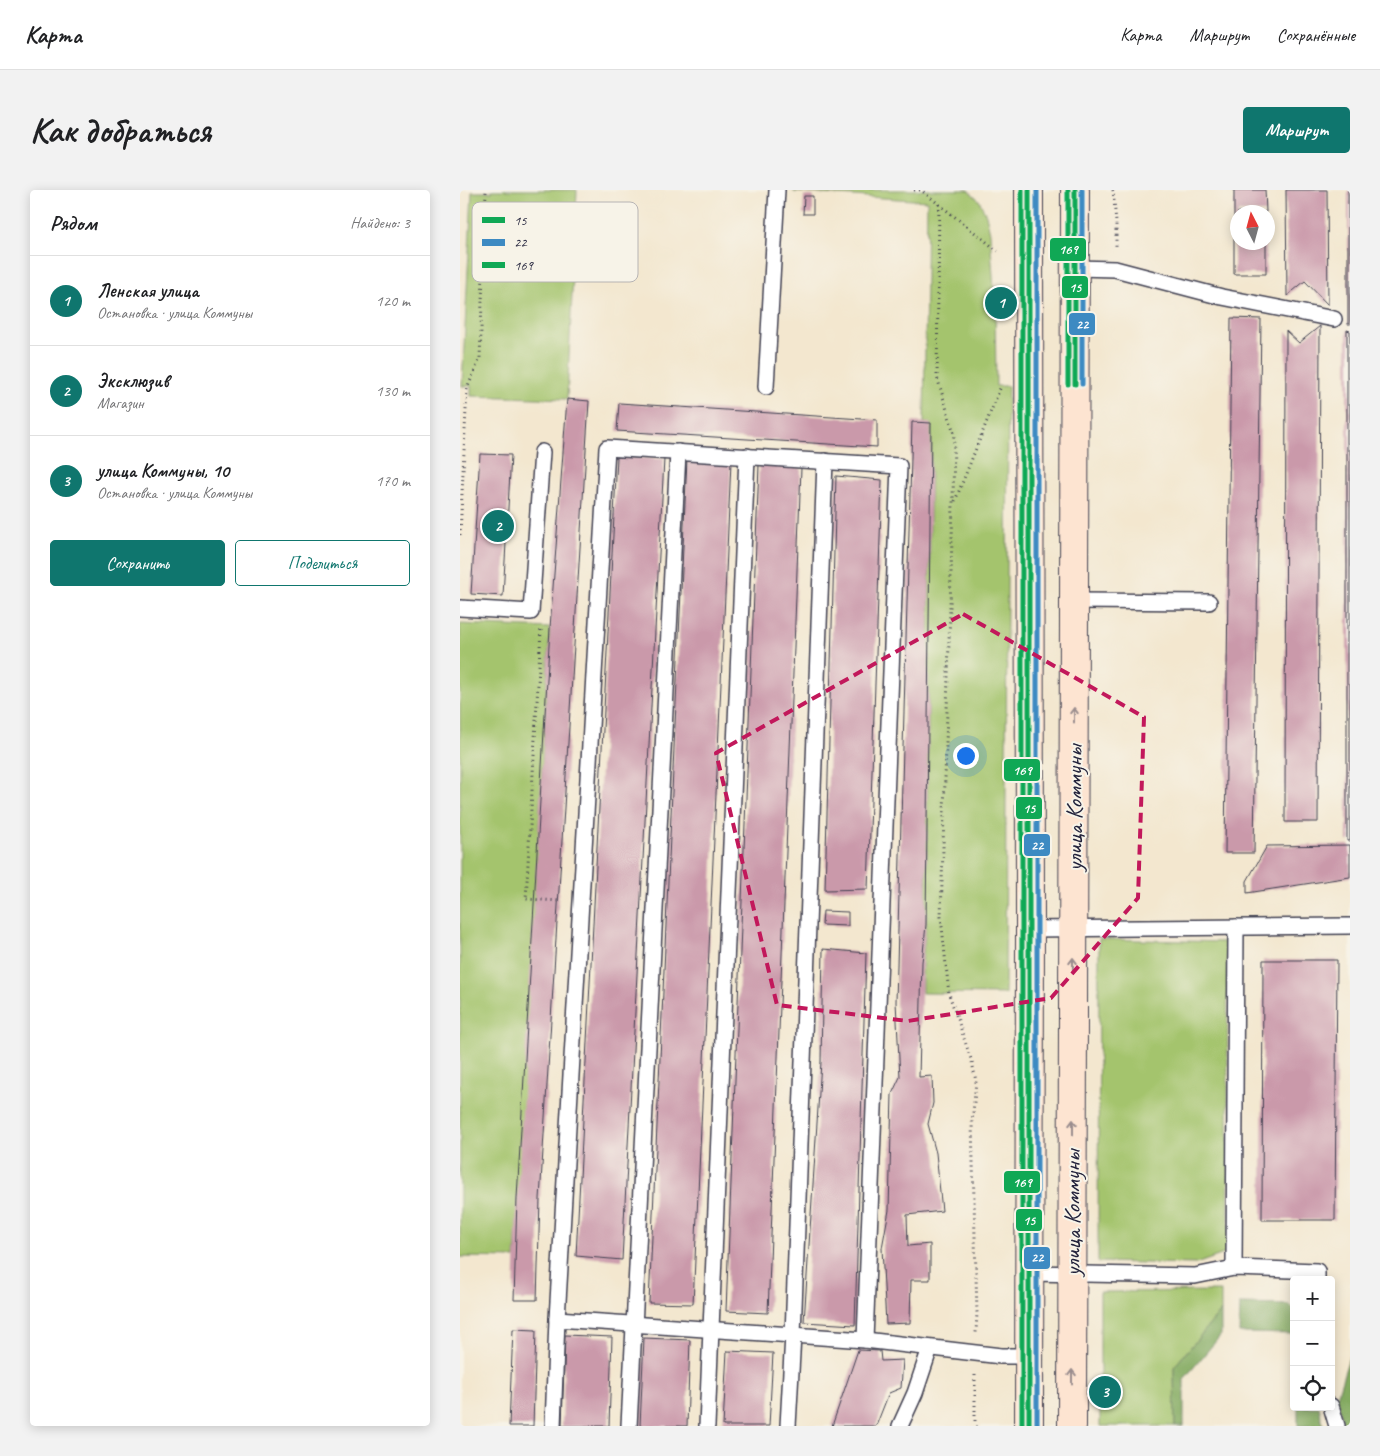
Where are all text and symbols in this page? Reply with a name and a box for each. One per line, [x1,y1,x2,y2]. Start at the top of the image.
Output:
text: Карта [25,20,82,50]
text: Карта [1120,24,1161,46]
text: Маршрут [1189,24,1249,46]
text: Сохранённые [1277,24,1355,46]
button: Маршрут [1243,107,1350,153]
text: Как добраться [30,108,211,153]
legend [472,202,638,282]
north arrow [1230,205,1275,250]
text: Рядом [50,210,97,236]
text: 15 [514,212,527,229]
text: Найдено: 3 [350,213,410,233]
text: 22 [514,234,528,251]
line badge: 169 [1049,237,1087,262]
text: 169 [1058,241,1079,258]
text: 169 [514,257,535,274]
line badge: 15 [1061,275,1089,299]
text: Ленская улица [97,279,199,303]
text: 15 [1069,279,1083,296]
pin: 1 [985,284,1017,322]
text: 1 [62,291,70,311]
text: 120 m [376,291,410,311]
text: Остановка · улица Коммуны [97,303,252,323]
line badge: 22 [1068,312,1096,336]
text: 22 [1076,316,1090,333]
text: Эксклюзив [97,369,169,393]
text: 2 [62,381,70,401]
text: 130 m [376,381,410,401]
text: Магазин [97,393,144,413]
text: улица Коммуны, 10 [97,459,229,483]
text: 3 [62,471,70,491]
text: 170 m [376,471,410,491]
text: Остановка · улица Коммуны [97,483,252,503]
pin: 2 [482,507,514,545]
button: Сохранить [50,540,225,586]
button: Поделиться [235,540,410,586]
one-way arrow [1069,707,1079,724]
street label: улица Коммуны [1059,742,1089,873]
your location [953,743,979,769]
line badge: 169 [1003,758,1041,782]
text: 169 [1012,762,1033,779]
line badge: 15 [1015,796,1043,820]
text: 15 [1023,800,1037,817]
line badge: 22 [1023,833,1051,857]
text: 22 [1031,837,1045,854]
one-way arrow [1068,957,1078,974]
one-way arrow [1068,1120,1078,1136]
street label: улица Коммуны [1057,1147,1087,1278]
line badge: 169 [1003,1170,1041,1194]
text: 169 [1012,1174,1033,1191]
line badge: 15 [1015,1208,1043,1232]
text: 15 [1023,1212,1037,1229]
line badge: 22 [1023,1246,1051,1270]
text: 22 [1031,1249,1045,1266]
map controls [1290,1276,1335,1411]
button: + [1290,1276,1335,1321]
button: − [1290,1321,1335,1366]
button: locate [1290,1366,1335,1411]
one-way arrow [1067,1370,1077,1386]
pin: 3 [1089,1373,1121,1411]

